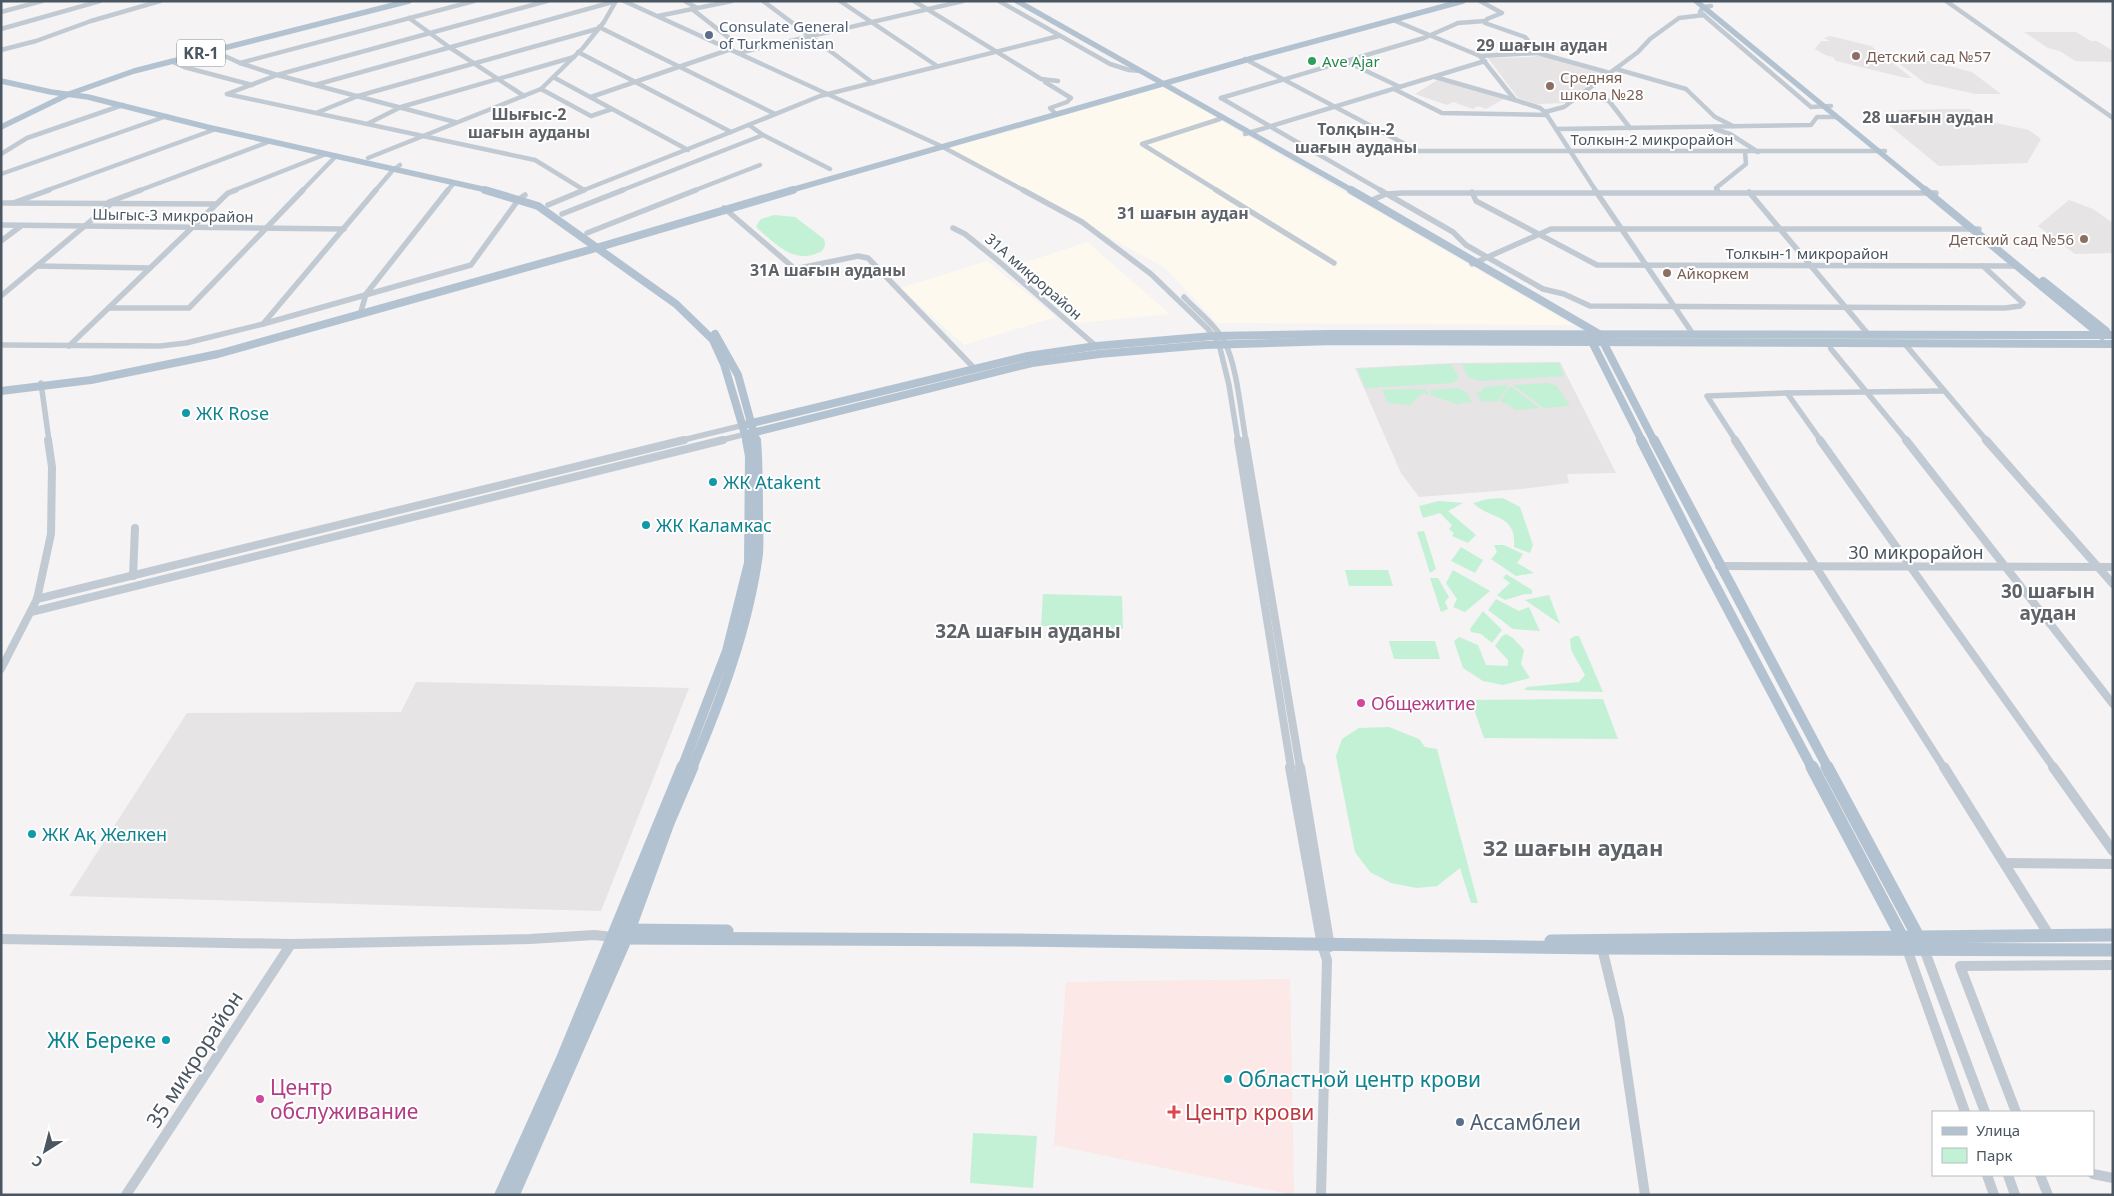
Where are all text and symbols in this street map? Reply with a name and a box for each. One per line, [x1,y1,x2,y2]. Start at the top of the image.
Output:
place label: Consulate General of Turkmenistan [719,16,849,53]
marker: Consulate General of Turkmenistan [703,29,715,41]
district label: 29 шағын аудан [1476,34,1608,56]
road number: KR-1 [177,40,225,66]
place label: Детский сад №57 [1866,46,1991,66]
marker: Детский сад №57 [1850,50,1862,62]
place label: Ave Ajar [1322,51,1380,71]
marker: Ave Ajar [1306,55,1318,67]
place label: Средняя школа №28 [1560,67,1644,104]
marker: Средняя школа №28 [1544,80,1556,92]
district label: Шығыс-2 шағын ауданы [468,103,590,143]
district label: 28 шағын аудан [1862,106,1994,128]
district label: Толқын-2 шағын ауданы [1295,118,1417,158]
street label: Толкын-2 микрорайон [1570,129,1734,149]
district label: 31 шағын аудан [1117,202,1249,224]
street label: Шыгыс-3 микрорайон [92,204,254,226]
street label: 31А микрорайон [981,228,1087,324]
place label: Детский сад №56 [1949,229,2074,249]
marker: Детский сад №56 [2078,233,2090,245]
street label: Толкын-1 микрорайон [1725,243,1889,263]
district label: 31А шағын ауданы [750,259,906,281]
place label: Айкоркем [1677,263,1749,283]
marker: Айкоркем [1661,267,1673,279]
place label: ЖК Rose [196,401,269,425]
marker: ЖК Rose [180,407,192,419]
place label: ЖК Atakent [723,470,821,494]
marker: ЖК Atakent [707,476,719,488]
place label: ЖК Каламкас [656,513,772,537]
marker: ЖК Каламкас [640,519,652,531]
street label: 30 микрорайон [1848,540,1984,564]
district label: 30 шағын аудан [2001,578,2095,626]
district label: 32А шағын ауданы [935,618,1121,644]
place label: Общежитие [1371,691,1476,715]
marker: Общежитие [1355,697,1367,709]
place label: ЖК Ақ Желкен [42,822,167,846]
marker: ЖК Ақ Желкен [26,828,38,840]
district label: 32 шағын аудан [1483,832,1663,862]
street label: 35 микрорайон [139,985,249,1133]
place label: ЖК Береке [47,1026,156,1054]
marker: ЖК Береке [160,1034,172,1046]
place label: Областной центр крови [1238,1065,1481,1093]
place label: Центр обслуживание [270,1073,418,1125]
marker: Областной центр крови [1222,1073,1234,1085]
marker: Центр обслуживание [254,1093,266,1105]
place label: Центр крови [1185,1098,1314,1126]
marker: Центр крови [1167,1105,1181,1119]
place label: Ассамблеи [1470,1108,1581,1136]
legend [1932,1111,2094,1176]
marker: Ассамблеи [1454,1116,1466,1128]
text: Улица [1976,1120,2020,1140]
north arrow [20,1126,70,1176]
text: Парк [1976,1145,2012,1165]
text: С [28,1152,46,1172]

